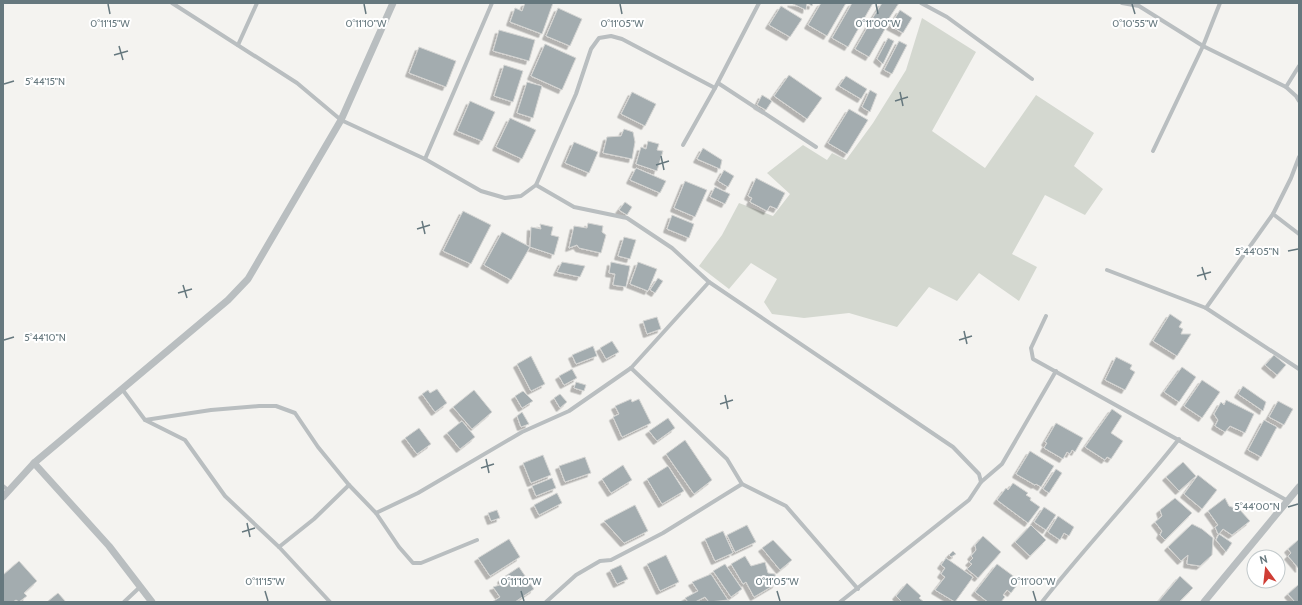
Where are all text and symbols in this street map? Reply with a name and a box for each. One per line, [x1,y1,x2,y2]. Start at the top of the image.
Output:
text: 0°11'15"W [90,17,130,30]
text: 0°11'10"W [345,17,387,30]
text: 0°11'05"W [600,17,644,30]
text: 0°11'00"W [856,17,901,30]
text: 0°10'55"W [1112,17,1158,30]
text: 5°44'15"N [25,75,65,88]
text: 5°44'05"N [1235,245,1279,258]
text: 5°44'10"N [24,331,66,344]
text: 5°44'00"N [1234,500,1280,513]
north arrow [1246,549,1286,589]
text: N [1258,552,1269,567]
text: 0°11'15"W [245,575,285,588]
text: 0°11'10"W [500,575,542,588]
text: 0°11'05"W [755,575,799,588]
text: 0°11'00"W [1011,575,1056,588]

